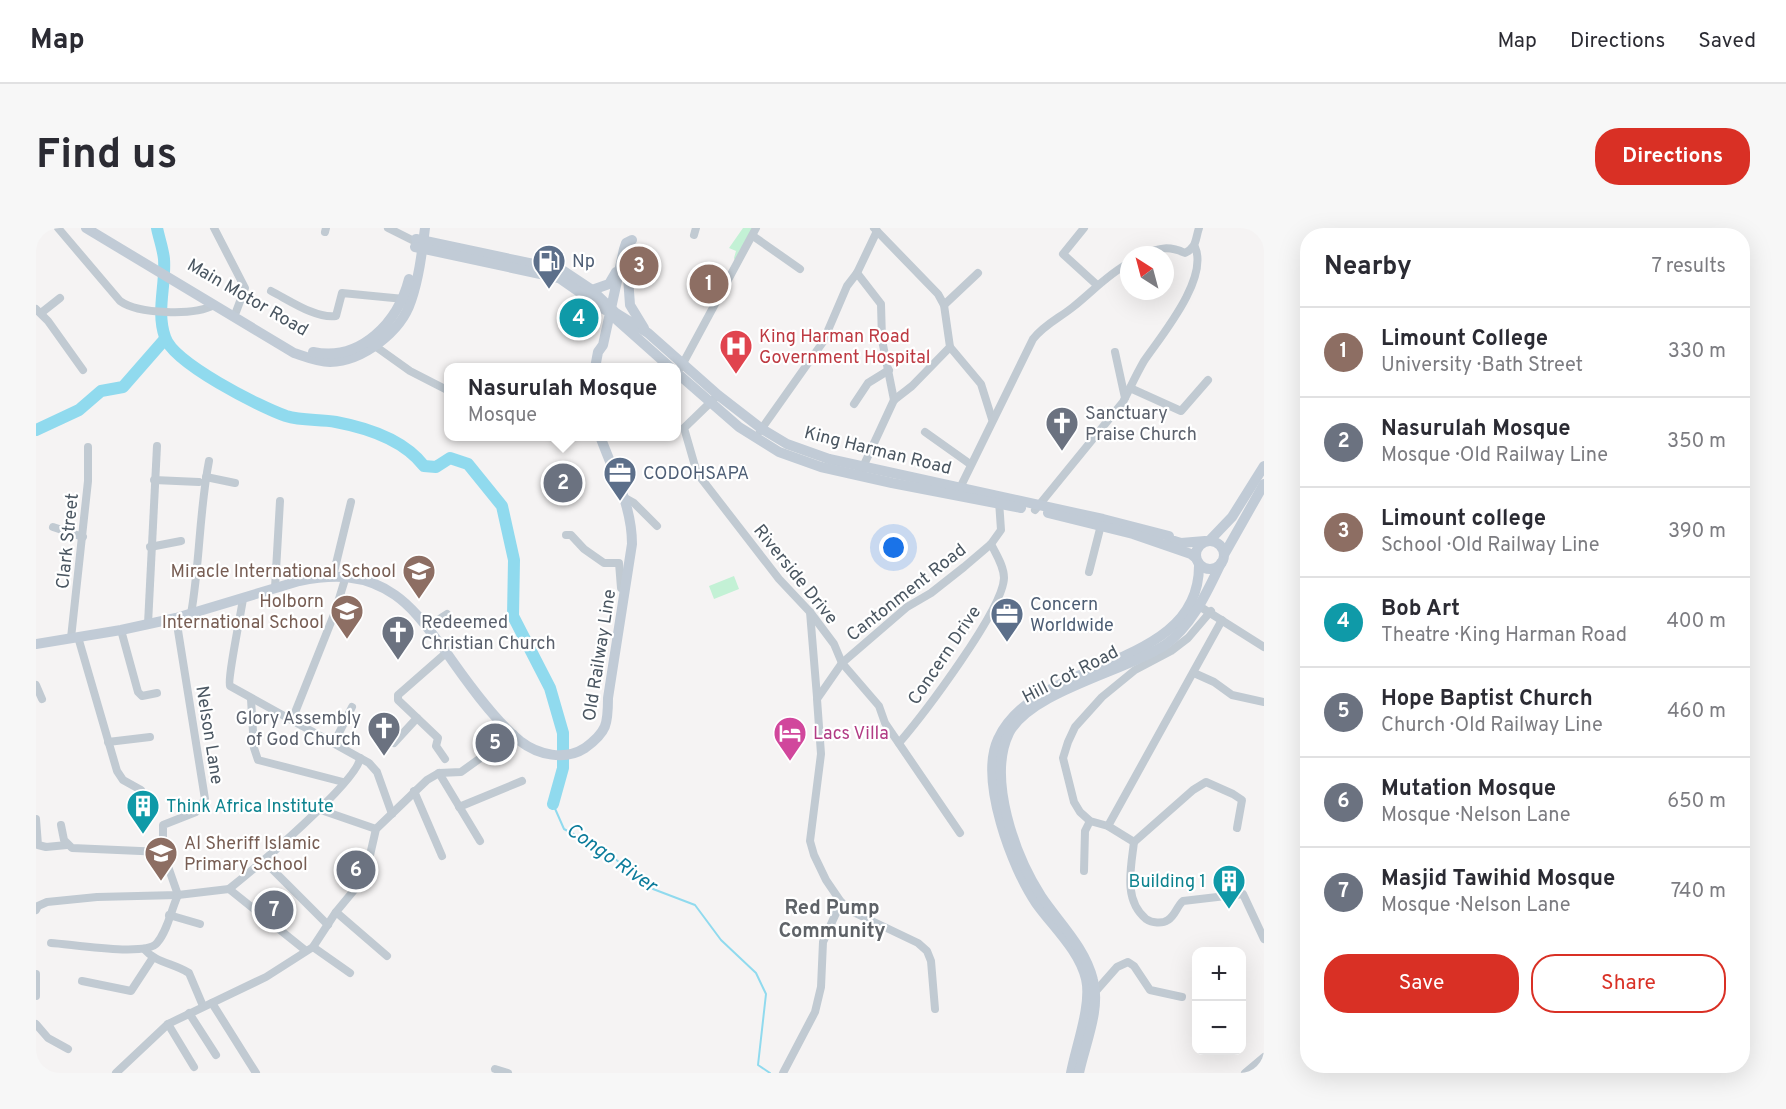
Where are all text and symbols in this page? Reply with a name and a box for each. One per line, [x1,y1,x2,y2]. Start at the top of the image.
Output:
text: Map [30,23,85,59]
text: Map [1497,28,1537,55]
text: Directions [1570,28,1665,55]
text: Saved [1698,28,1756,55]
button: Directions [1595,128,1750,185]
text: Find us [36,130,177,183]
fuel station icon: Np [531,243,567,290]
pin: 3 [620,243,658,288]
north arrow [1120,246,1174,300]
place label: Np [572,251,595,274]
text: Nearby [1324,251,1412,284]
street label: Main Motor Road [183,254,312,342]
text: 7 results [1651,254,1726,280]
pin: 1 [690,262,728,306]
pin: 4 [560,296,598,340]
place label: King Harman Road Government Hospital [759,326,930,370]
text: Limount College [1381,326,1548,353]
hospital icon: King Harman Road Government Hospital [718,328,754,375]
text: 1 [1340,339,1348,365]
text: 330 m [1668,339,1726,365]
text: University · Bath Street [1381,353,1583,379]
popup [444,363,681,441]
text: Nasurulah Mosque [468,376,657,403]
text: Mosque [468,403,537,429]
place label: Sanctuary Praise Church [1085,403,1197,447]
church icon: Sanctuary Praise Church [1044,405,1080,452]
text: Nasurulah Mosque [1381,416,1571,443]
street label: King Harman Road [802,422,954,481]
text: 2 [1337,429,1350,455]
text: 350 m [1667,429,1726,455]
text: Mosque · Old Railway Line [1381,443,1608,469]
office icon: CODOHSAPA [602,455,638,502]
pin: 2 [544,460,582,506]
place label: CODOHSAPA [643,463,749,486]
street label: Clark Street [52,492,85,590]
text: Limount college [1381,506,1546,533]
text: 3 [1338,519,1350,545]
text: 390 m [1668,519,1726,545]
street label: Riverside Drive [747,520,842,630]
your location [879,533,908,562]
text: School · Old Railway Line [1381,533,1600,559]
street label: Cantonment Road [842,539,972,647]
school or university icon: Miracle International School [401,553,437,600]
place label: Miracle International School [171,561,396,584]
street label: Old Railway Line [579,588,622,723]
place label: Holborn International School [162,591,324,635]
school or university icon: Holborn International School [329,593,365,640]
place label: Concern Worldwide [1030,594,1114,638]
office icon: Concern Worldwide [989,596,1025,643]
text: Bob Art [1381,596,1460,623]
street label: Concern Drive [904,602,987,710]
text: 4 [1337,609,1350,635]
text: 400 m [1666,609,1726,635]
place label: Redeemed Christian Church [421,612,556,656]
church icon: Redeemed Christian Church [380,614,416,661]
text: Theatre · King Harman Road [1381,623,1627,649]
street label: Hill Cot Road [1019,641,1123,709]
street label: Nelson Lane [189,684,228,786]
text: Hope Baptist Church [1381,686,1593,713]
text: 5 [1337,699,1350,725]
text: 460 m [1667,699,1726,725]
place label: Glory Assembly of God Church [235,708,361,752]
church icon: Glory Assembly of God Church [366,710,402,757]
text: Church · Old Railway Line [1381,713,1603,739]
hotel icon: Lacs Villa [772,715,808,762]
pin: 5 [476,720,514,766]
place label: Lacs Villa [813,723,889,746]
text: Mutation Mosque [1381,776,1556,803]
building icon: Think Africa Institute [125,788,161,835]
text: 6 [1337,789,1350,815]
text: 650 m [1667,789,1726,815]
place label: Think Africa Institute [166,796,334,819]
text: Mosque · Nelson Lane [1381,803,1571,829]
water label: Congo River [560,818,662,900]
place label: Al Sheriff Islamic Primary School [184,833,320,877]
school or university icon: Al Sheriff Islamic Primary School [143,835,179,882]
pin: 6 [336,848,376,892]
building icon: Building 1 [1211,863,1247,910]
text: Masjid Tawihid Mosque [1381,866,1615,893]
place label: Building 1 [1129,871,1206,894]
text: 7 [1338,879,1349,905]
text: 740 m [1671,879,1726,905]
pin: 7 [254,888,294,932]
text: Mosque · Nelson Lane [1381,893,1571,919]
district label: Red Pump Community [778,896,886,945]
map controls [1192,947,1246,1055]
button: + [1192,947,1246,1001]
button: Save [1324,954,1519,1013]
button: Share [1531,954,1726,1013]
button: − [1192,1001,1246,1055]

